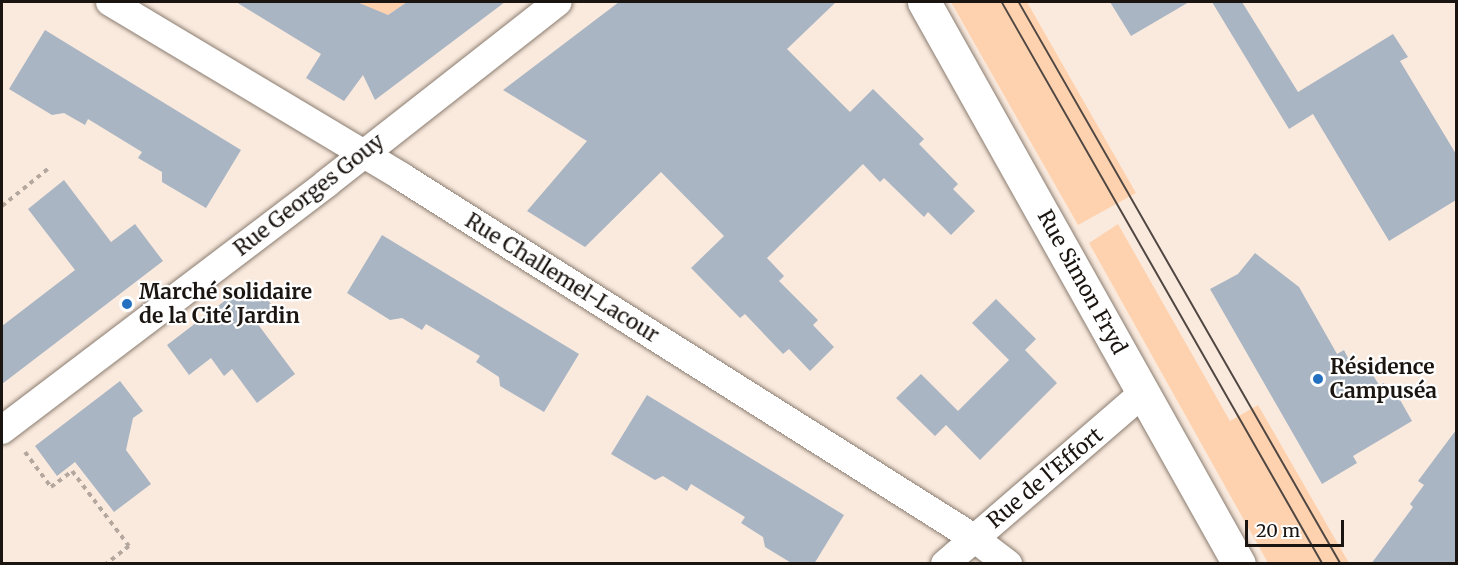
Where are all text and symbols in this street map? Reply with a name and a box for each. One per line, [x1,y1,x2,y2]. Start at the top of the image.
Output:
street label: Rue Georges Gouy [229,129,389,261]
street label: Rue Simon Fryd [1032,206,1132,358]
street label: Rue Challemel-Lacour [460,208,664,348]
place label: Marché solidaire de la Cité Jardin [139,279,312,329]
marker: Marché solidaire de la Cité Jardin [120,297,134,311]
place label: Résidence Campuséa [1330,354,1437,404]
marker: Résidence Campuséa [1311,372,1325,386]
street label: Rue de l'Effort [982,422,1108,534]
scale bar [1248,508,1347,546]
text: 20 m [1256,519,1300,542]

